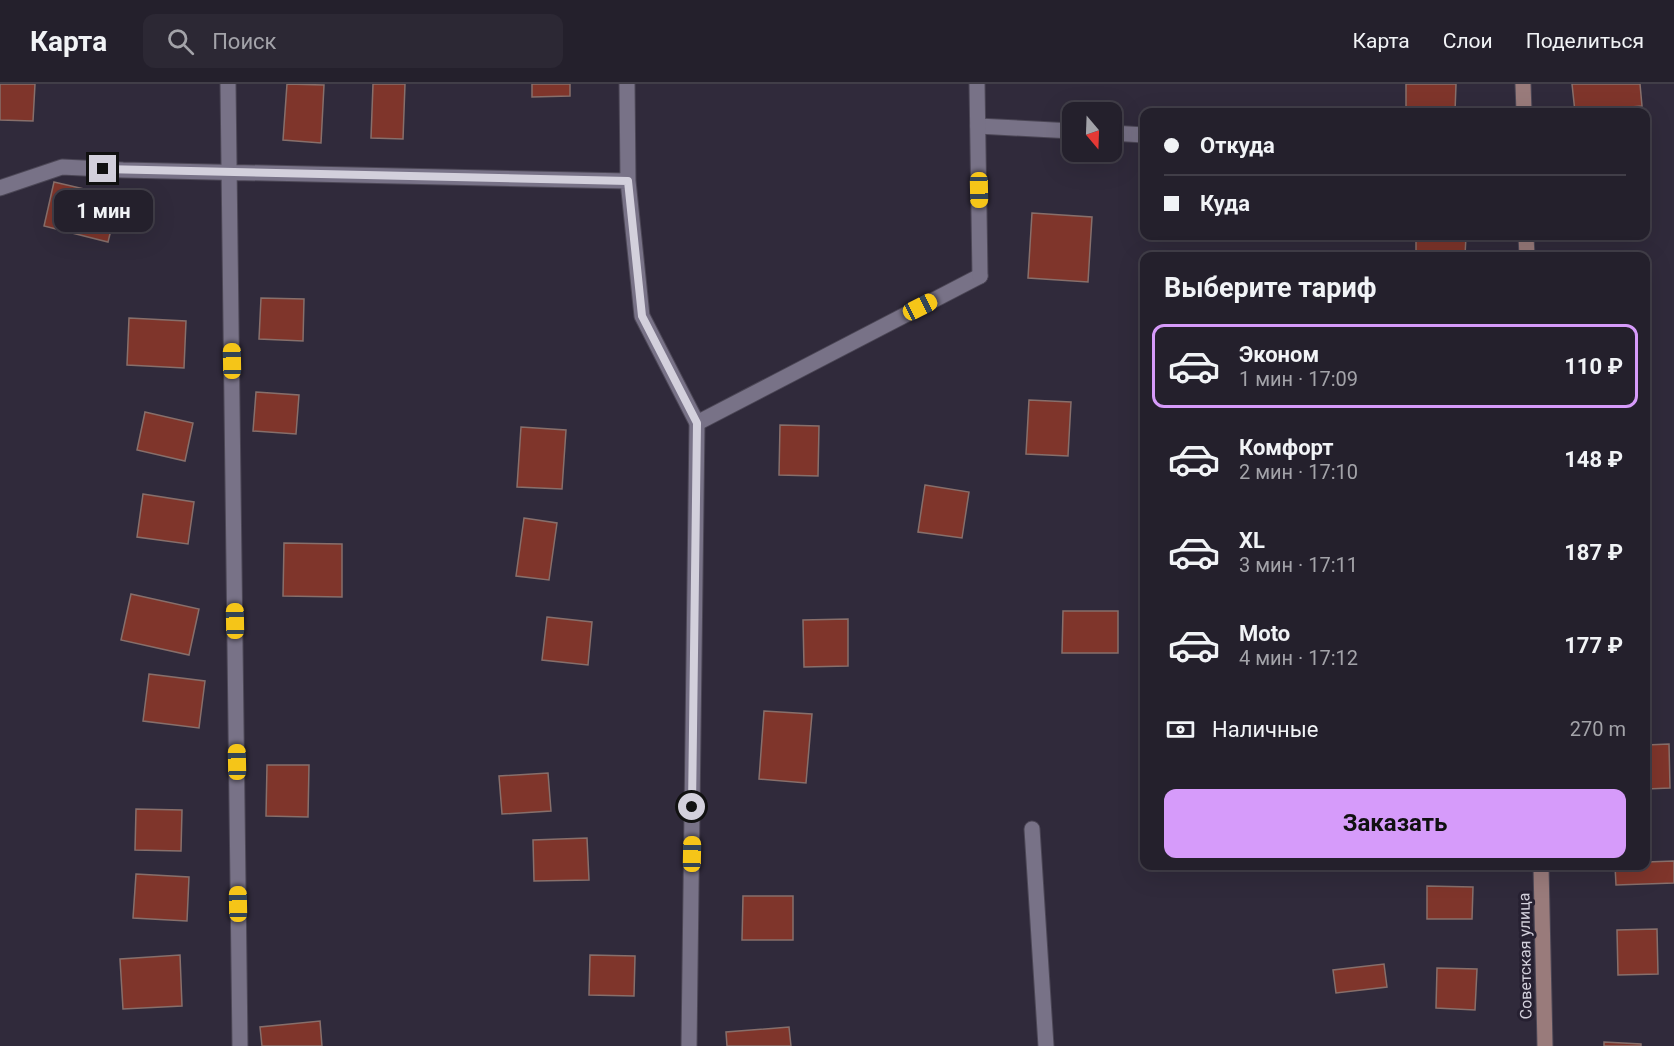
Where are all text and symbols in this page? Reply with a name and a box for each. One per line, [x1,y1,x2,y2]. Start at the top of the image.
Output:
search box [143,14,563,68]
text: Карта [30,25,107,58]
icon: search [164,25,197,58]
text: Поиск [212,29,277,54]
text: Карта [1353,29,1410,53]
text: Слои [1443,29,1493,53]
text: Поделиться [1526,29,1644,53]
north arrow [1062,102,1122,162]
map controls [1062,102,1122,162]
text: Откуда [1200,133,1275,158]
route end [89,155,116,182]
car [970,172,988,208]
callout: 1 мин [54,190,152,232]
text: Куда [1200,191,1250,216]
text: 1 мин [76,199,131,223]
text: Выберите тариф [1164,272,1376,304]
car [900,291,940,323]
icon: car [1167,339,1221,393]
text: Эконом [1239,342,1319,367]
car [223,343,241,379]
text: 110 ₽ [1564,354,1623,379]
text: 1 мин · 17:09 [1239,367,1358,391]
icon: car [1167,432,1221,486]
text: Комфорт [1239,435,1334,460]
text: 148 ₽ [1564,447,1623,472]
text: 2 мин · 17:10 [1239,460,1358,484]
icon: car [1167,525,1221,579]
text: XL [1239,528,1265,553]
text: 187 ₽ [1564,540,1623,565]
text: 3 мин · 17:11 [1239,553,1358,577]
car [226,603,244,639]
icon: car [1167,618,1221,672]
text: Moto [1239,621,1290,646]
text: 177 ₽ [1564,633,1623,658]
text: 4 мин · 17:12 [1239,646,1358,670]
icon: cash [1164,713,1197,746]
text: Наличные [1212,717,1318,742]
text: 270 m [1570,717,1626,741]
car [228,744,246,780]
button: Заказать [1164,789,1626,858]
route start [678,793,705,820]
car [683,836,701,872]
car [229,886,247,922]
street label: Советская улица [1514,893,1536,1019]

